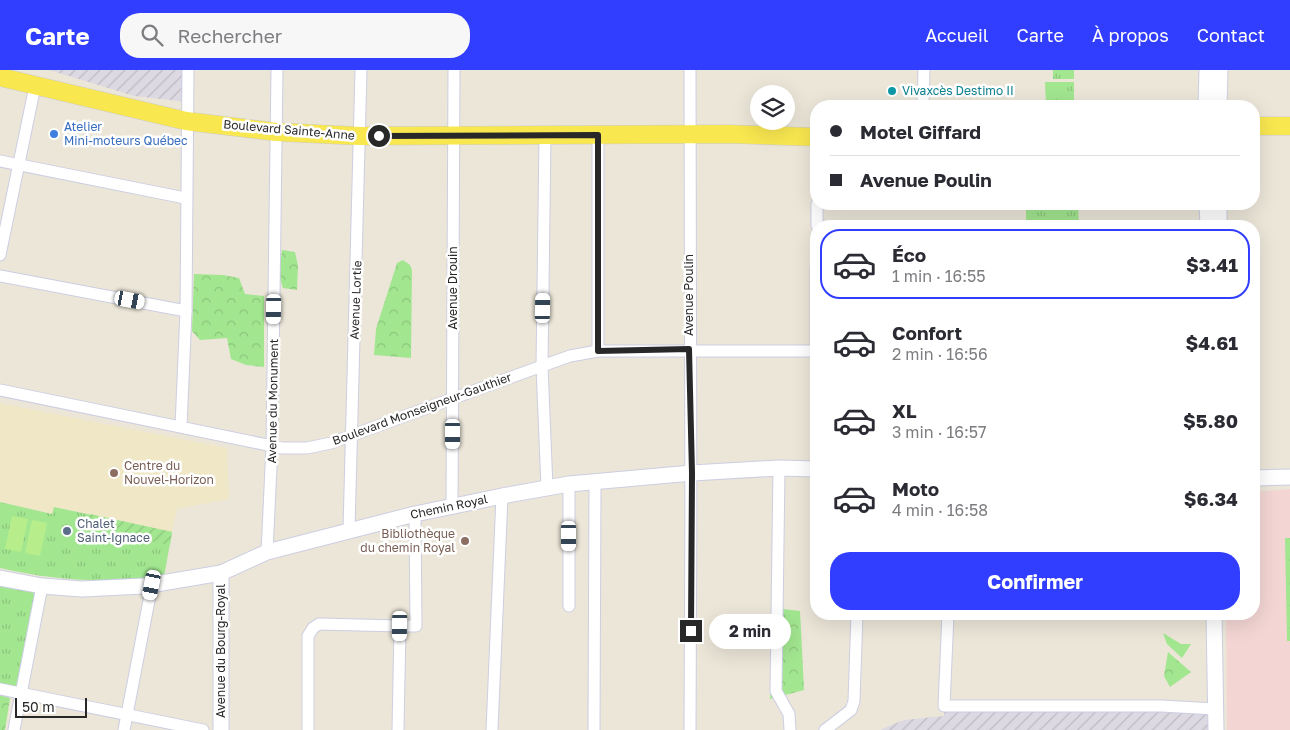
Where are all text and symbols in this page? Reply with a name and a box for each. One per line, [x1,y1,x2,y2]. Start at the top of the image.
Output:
search box [120,13,470,58]
text: Carte [25,21,90,50]
icon: search [138,21,166,49]
text: Rechercher [178,24,282,47]
text: Accueil [925,24,989,46]
text: Carte [1017,24,1064,46]
text: À propos [1092,24,1169,46]
text: Contact [1197,24,1265,46]
place label: Vivaxcès Destimo II [902,83,1014,98]
map controls [750,85,795,130]
button: layers [750,85,795,130]
marker: Vivaxcès Destimo II [886,85,898,97]
street label: Boulevard Sainte-Anne [223,116,355,143]
place label: Atelier Mini-moteurs Québec [64,119,188,148]
text: Motel Giffard [860,120,981,143]
route start [368,125,390,147]
marker: Atelier Mini-moteurs Québec [48,128,60,140]
text: Avenue Poulin [860,168,992,191]
icon: car [832,242,877,287]
text: Éco [892,243,926,266]
street label: Avenue Drouin [445,246,460,330]
text: $3.41 [1186,253,1238,276]
street label: Avenue Poulin [681,254,696,336]
street label: Avenue Lortie [347,260,364,340]
text: 1 min · 16:55 [892,266,986,286]
car [113,290,146,310]
car [535,293,550,323]
car [266,294,281,324]
icon: car [832,320,877,365]
text: Confort [892,321,962,344]
text: $4.61 [1185,331,1238,354]
street label: Avenue du Monument [264,338,281,464]
text: 2 min · 16:56 [892,344,988,364]
street label: Boulevard Monseigneur-Gauthier [330,369,514,448]
icon: car [832,398,877,443]
text: XL [892,399,917,422]
text: $5.80 [1183,409,1238,432]
car [445,419,460,449]
text: 3 min · 16:57 [892,422,986,442]
place label: Centre du Nouvel-Horizon [124,458,214,487]
marker: Centre du Nouvel-Horizon [108,467,120,479]
icon: car [832,476,877,521]
text: Moto [892,477,939,500]
text: $6.34 [1184,487,1238,510]
street label: Chemin Royal [409,491,489,522]
text: 4 min · 16:58 [892,500,988,520]
place label: Chalet Saint-Ignace [77,516,150,545]
car [561,521,576,551]
marker: Chalet Saint-Ignace [61,525,73,537]
place label: Bibliothèque du chemin Royal [360,526,455,555]
marker: Bibliothèque du chemin Royal [459,535,471,547]
button: Confirmer [830,552,1240,610]
car [141,569,162,601]
street label: Avenue du Bourg-Royal [213,584,228,718]
car [392,611,407,641]
callout: 2 min [708,614,791,648]
route end [680,620,702,642]
text: 2 min [729,621,771,641]
scale bar [15,695,88,718]
text: 50 m [22,698,55,715]

